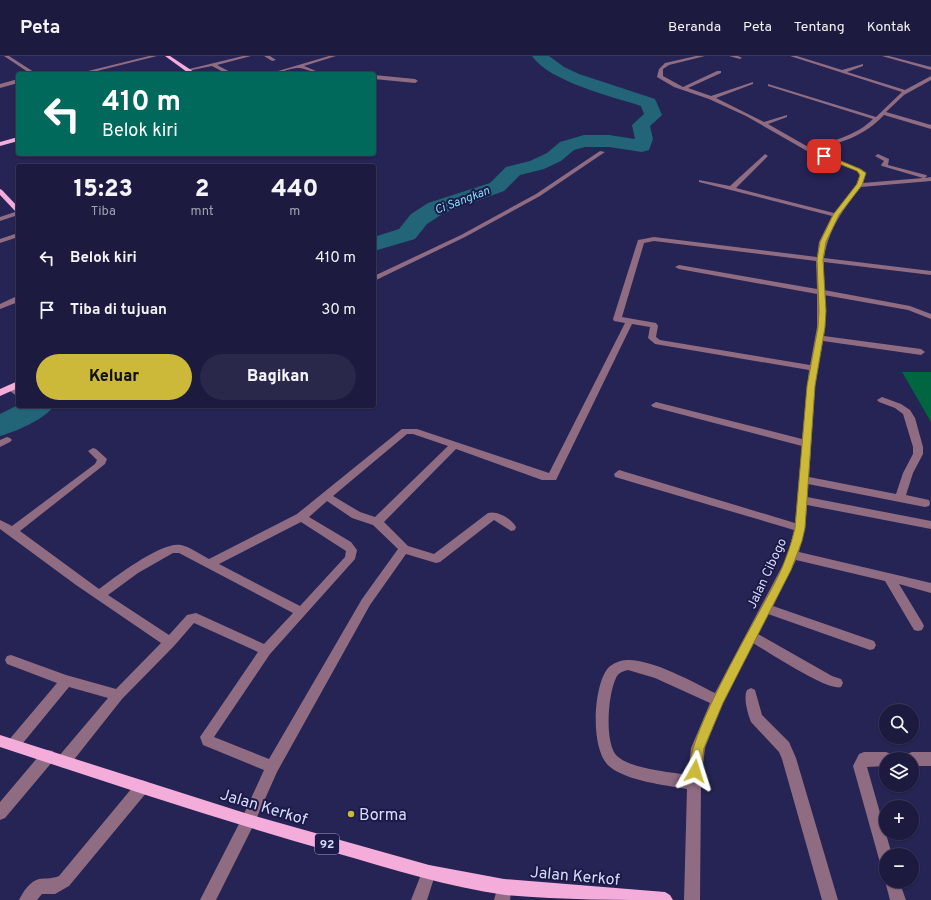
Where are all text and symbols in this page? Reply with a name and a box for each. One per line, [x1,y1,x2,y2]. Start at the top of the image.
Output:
text: Peta [20,16,60,40]
text: Beranda [668,19,721,36]
text: Peta [743,19,772,36]
text: Tentang [794,19,845,36]
text: Kontak [867,19,911,36]
text: 410 m [102,85,181,121]
icon: left [36,88,88,140]
text: Belok kiri [102,120,178,143]
pin [807,139,841,173]
icon: arrive [813,145,835,167]
text: 15:23 [74,175,133,205]
text: 2 [195,175,209,205]
text: 440 [271,175,318,205]
water label: Ci Sangkan [433,183,493,219]
text: Tiba [91,204,116,220]
text: mnt [191,204,214,220]
text: m [289,204,300,220]
icon: left [36,247,58,269]
text: Belok kiri [70,249,137,268]
text: 410 m [315,249,356,268]
icon: arrive [36,299,58,321]
text: Tiba di tujuan [70,301,167,320]
text: 30 m [321,301,356,320]
button: Keluar [36,354,192,400]
button: Bagikan [200,354,356,400]
street label: Jalan Cibogo [745,536,791,612]
map controls [879,704,919,888]
button: search [879,704,919,744]
position arrow [674,750,716,792]
button: layers [879,752,919,792]
street label: Jalan Kerkof [217,785,310,831]
button: + [879,800,919,840]
place label: Borma [359,806,407,826]
marker: Borma [346,809,356,819]
road number: 92 [315,834,339,854]
button: − [879,848,919,888]
street label: Jalan Kerkof [529,863,621,891]

